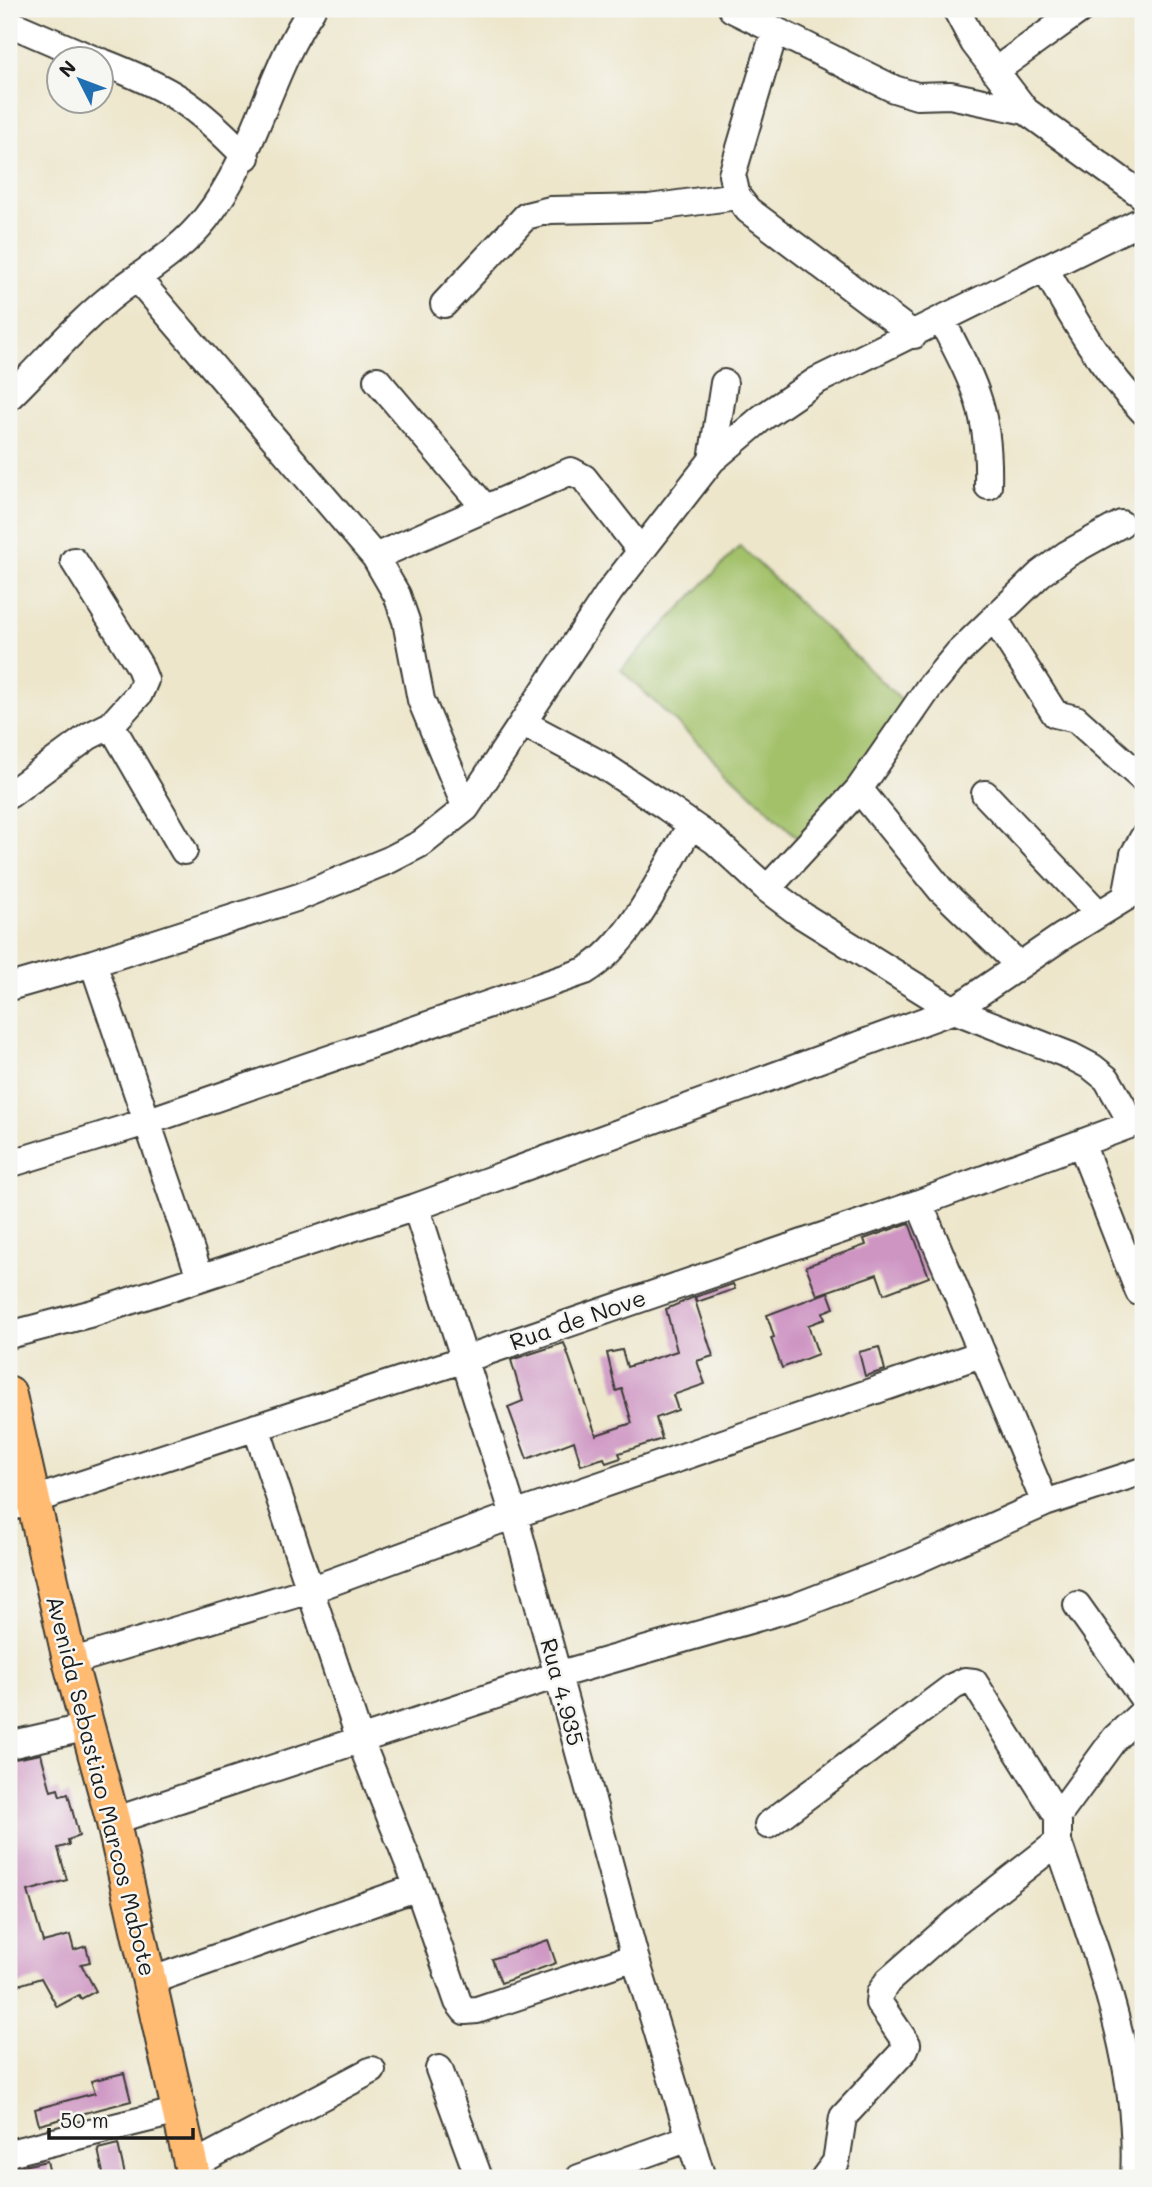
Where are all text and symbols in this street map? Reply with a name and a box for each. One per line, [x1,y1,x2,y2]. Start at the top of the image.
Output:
north arrow [46,46,116,116]
text: N [53,55,81,82]
street label: Rua de Nove [506,1282,650,1356]
street label: Avenida Sebastiao Marcos Mabote [40,1592,164,1979]
street label: Rua 4.935 [534,1635,592,1749]
scale bar [49,2096,192,2140]
text: 50 m [60,2106,109,2133]

